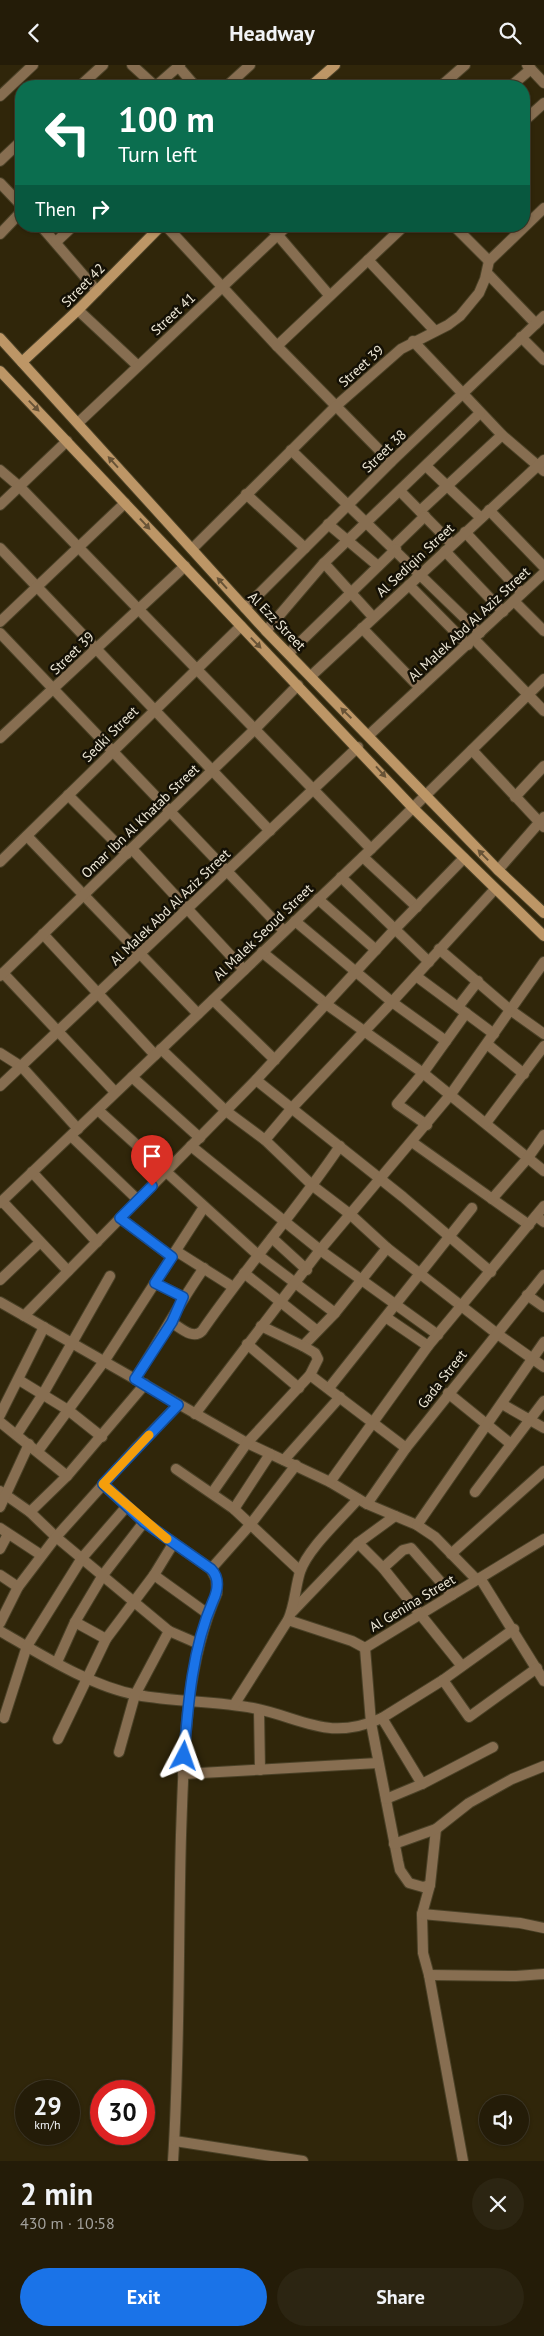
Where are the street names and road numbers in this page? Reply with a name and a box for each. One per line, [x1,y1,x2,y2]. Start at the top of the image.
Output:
street label: Street 42 [57,259,109,311]
street label: Street 41 [147,289,199,339]
street label: Street 39 [335,341,387,391]
street label: Street 38 [358,426,410,476]
street label: Al Sediqin Street [372,519,458,601]
street label: Al Malek Abd Al Aziz Street [404,563,534,685]
street label: Al Ezz Street [244,588,310,654]
street label: Street 39 [46,628,98,678]
street label: Sedki Street [78,702,142,766]
street label: Omar Ibn Al Khatab Street [77,760,203,882]
street label: Al Malek Abd Al Aziz Street [106,845,234,969]
street label: Al Malek Seoud Street [209,880,317,984]
street label: Gada Street [414,1346,471,1412]
street label: Al Genina Street [366,1570,459,1636]

